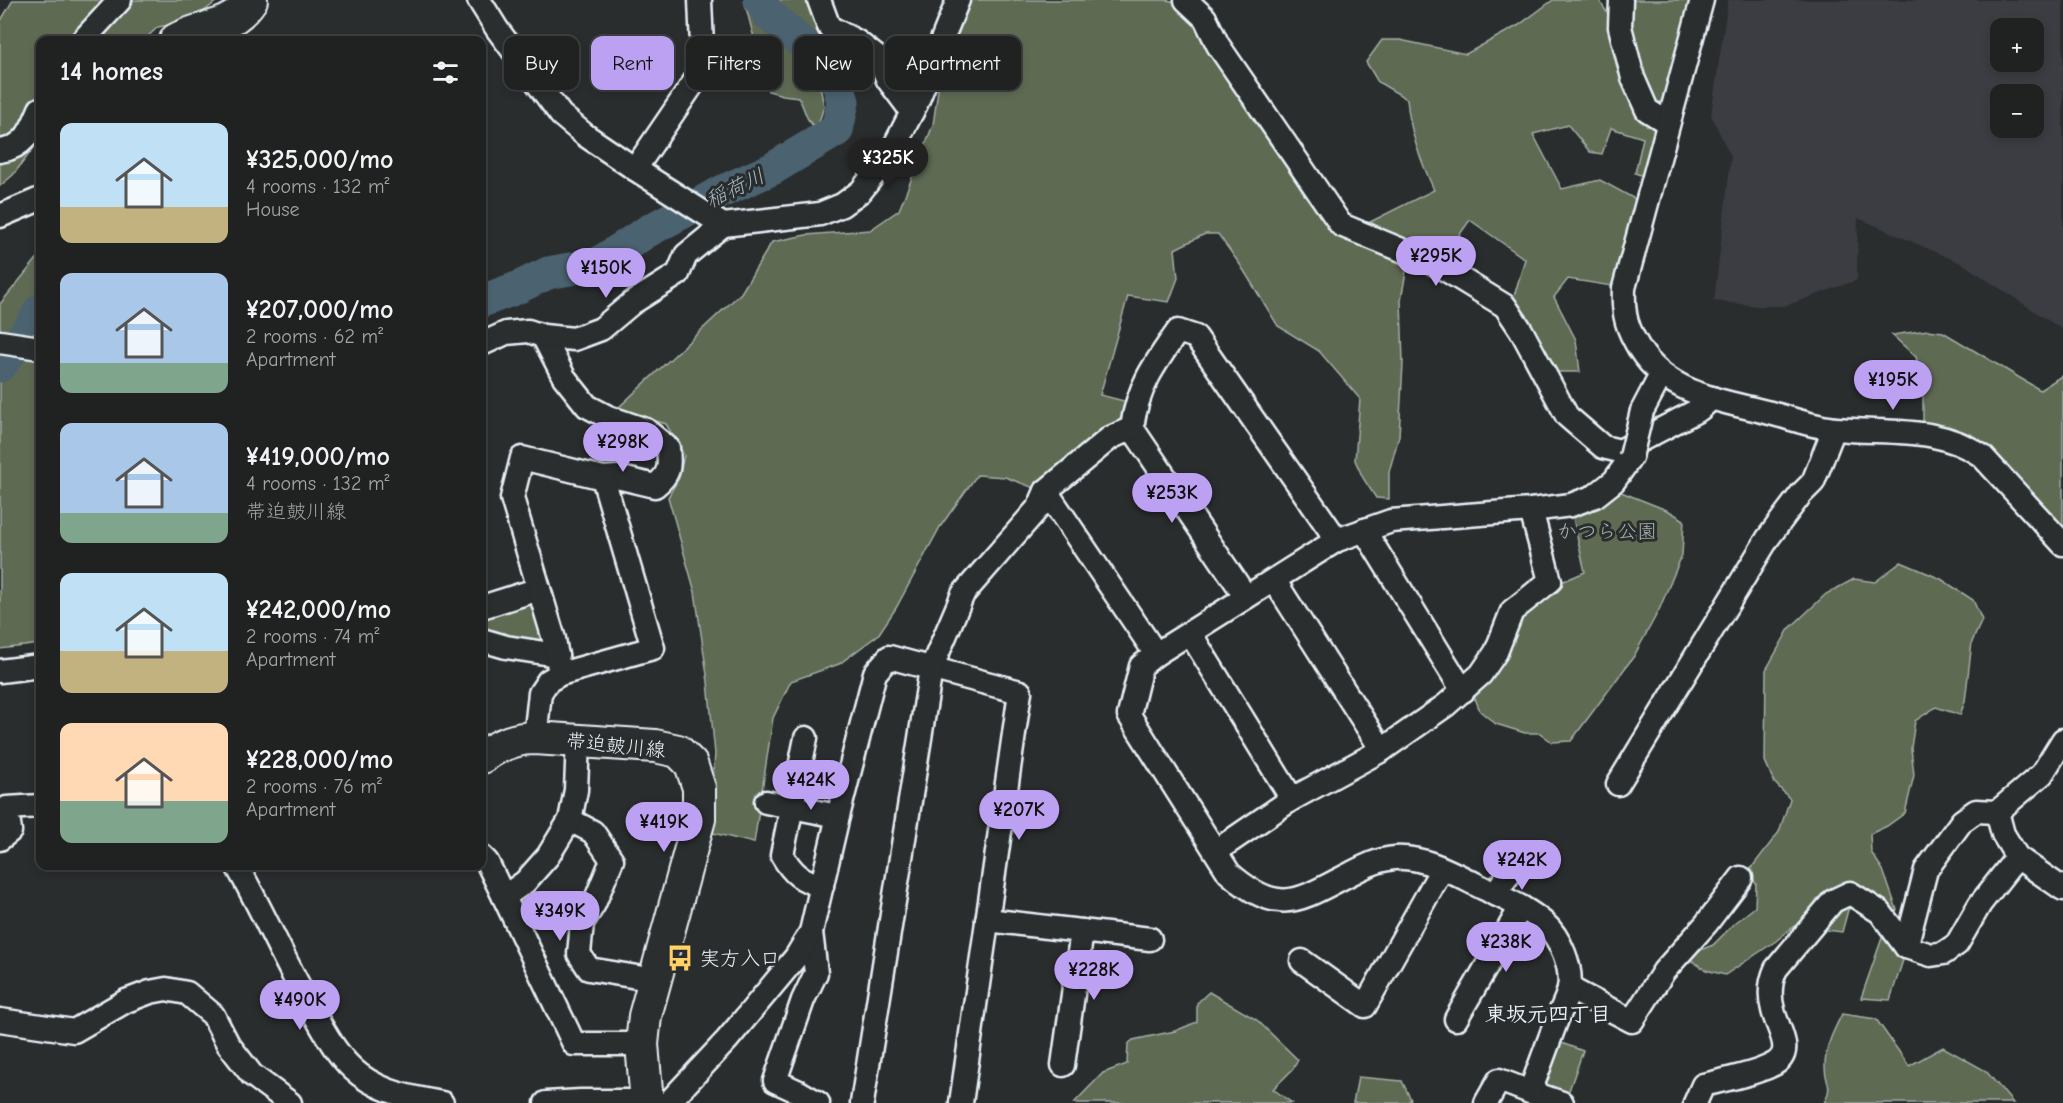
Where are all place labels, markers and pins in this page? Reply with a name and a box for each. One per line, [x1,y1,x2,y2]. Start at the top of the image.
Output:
pin: ¥325K [846,138,930,189]
pin: ¥295K [1394,236,1478,287]
pin: ¥150K [564,248,648,299]
pin: ¥195K [1851,360,1935,411]
pin: ¥298K [581,422,665,473]
pin: ¥253K [1130,473,1214,524]
pin: ¥424K [769,760,853,811]
pin: ¥207K [977,790,1061,841]
pin: ¥419K [622,802,706,853]
pin: ¥242K [1480,840,1564,891]
pin: ¥349K [518,891,602,942]
pin: ¥238K [1464,922,1548,973]
bus stop icon: 実方入口 [665,943,695,973]
place label: 実方入口 [700,947,780,970]
pin: ¥228K [1052,950,1136,1001]
pin: ¥490K [258,980,342,1031]

